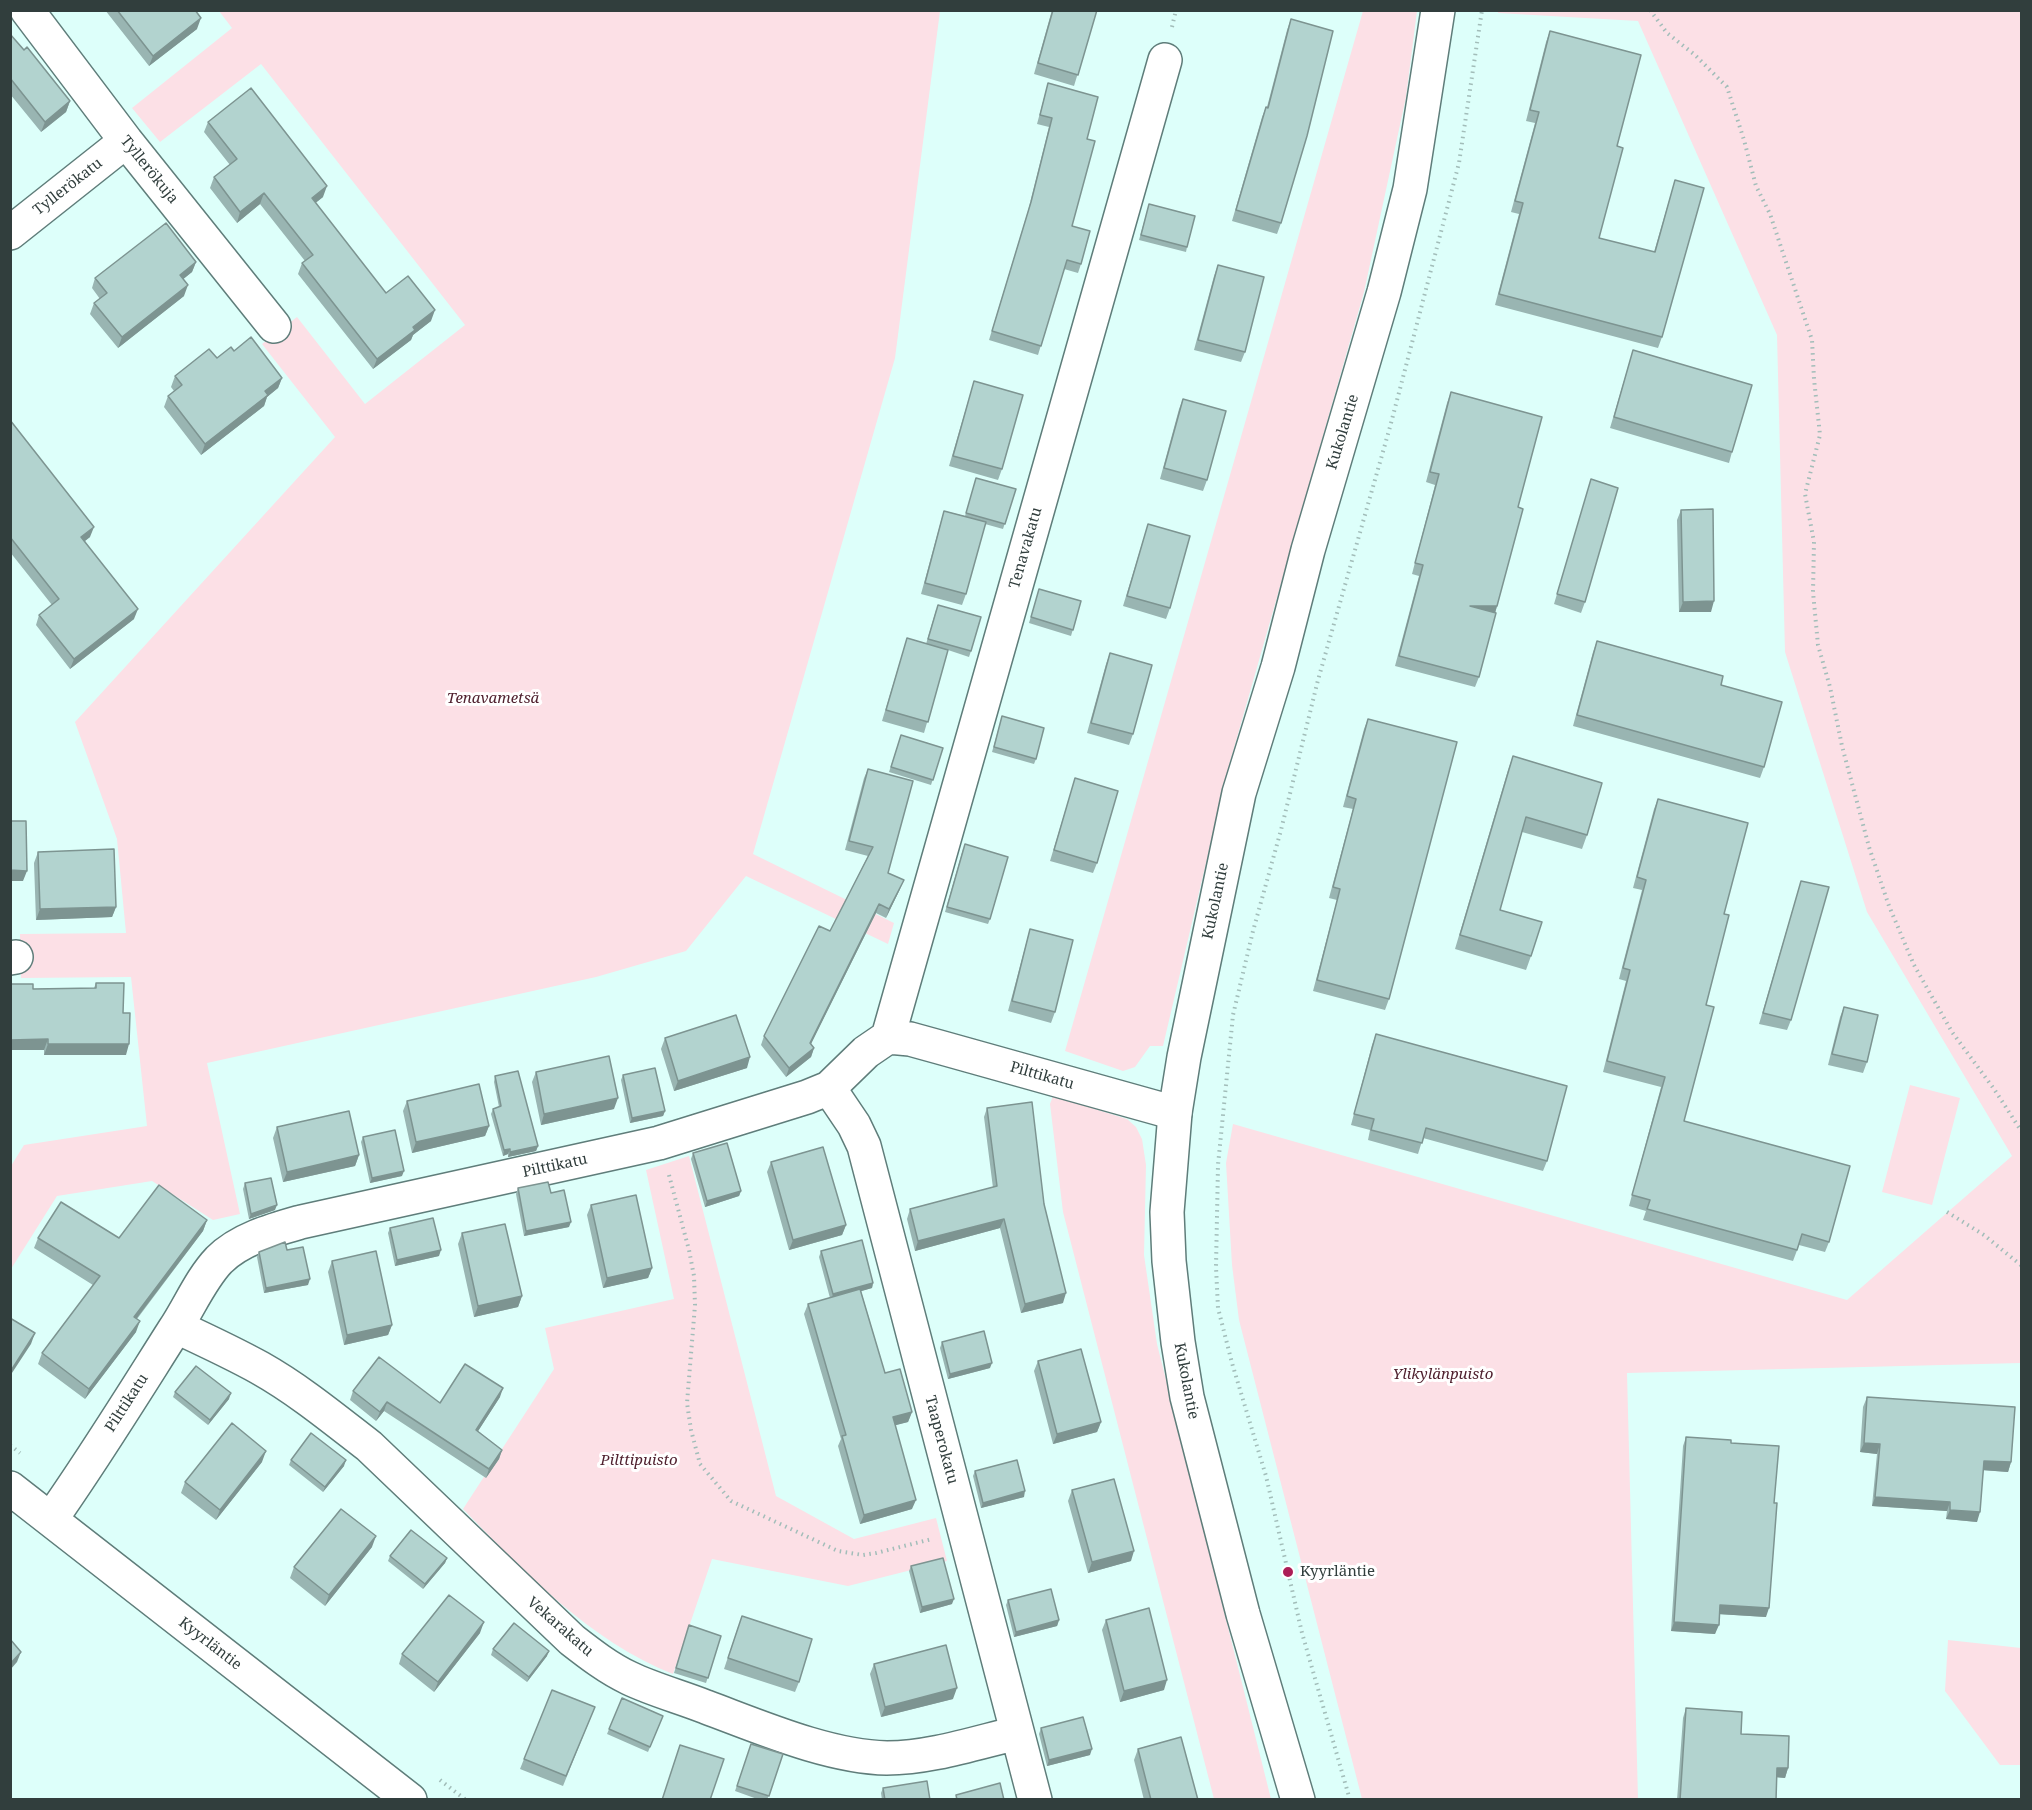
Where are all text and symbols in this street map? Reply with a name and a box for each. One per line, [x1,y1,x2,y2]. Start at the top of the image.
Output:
street label: Tyllerökuja [116,132,182,208]
street label: Tyllerökatu [30,154,106,220]
street label: Kukolantie [1323,392,1363,472]
street label: Tenavakatu [1006,505,1046,591]
park label: Tenavametsä [447,690,539,708]
street label: Kukolantie [1199,861,1233,941]
street label: Pilttikatu [1008,1058,1076,1094]
street label: Pilttikatu [521,1150,589,1182]
street label: Kukolantie [1170,1341,1202,1421]
park label: Ylikylänpuisto [1393,1366,1493,1384]
street label: Pilttikatu [102,1370,152,1436]
street label: Taaperokatu [921,1394,961,1486]
park label: Pilttipuisto [600,1452,678,1470]
place label: Kyyrläntie [1300,1563,1375,1581]
marker: Kyyrläntie [1281,1565,1295,1579]
street label: Vekarakatu [523,1593,597,1661]
street label: Kyyrläntie [175,1614,245,1674]

